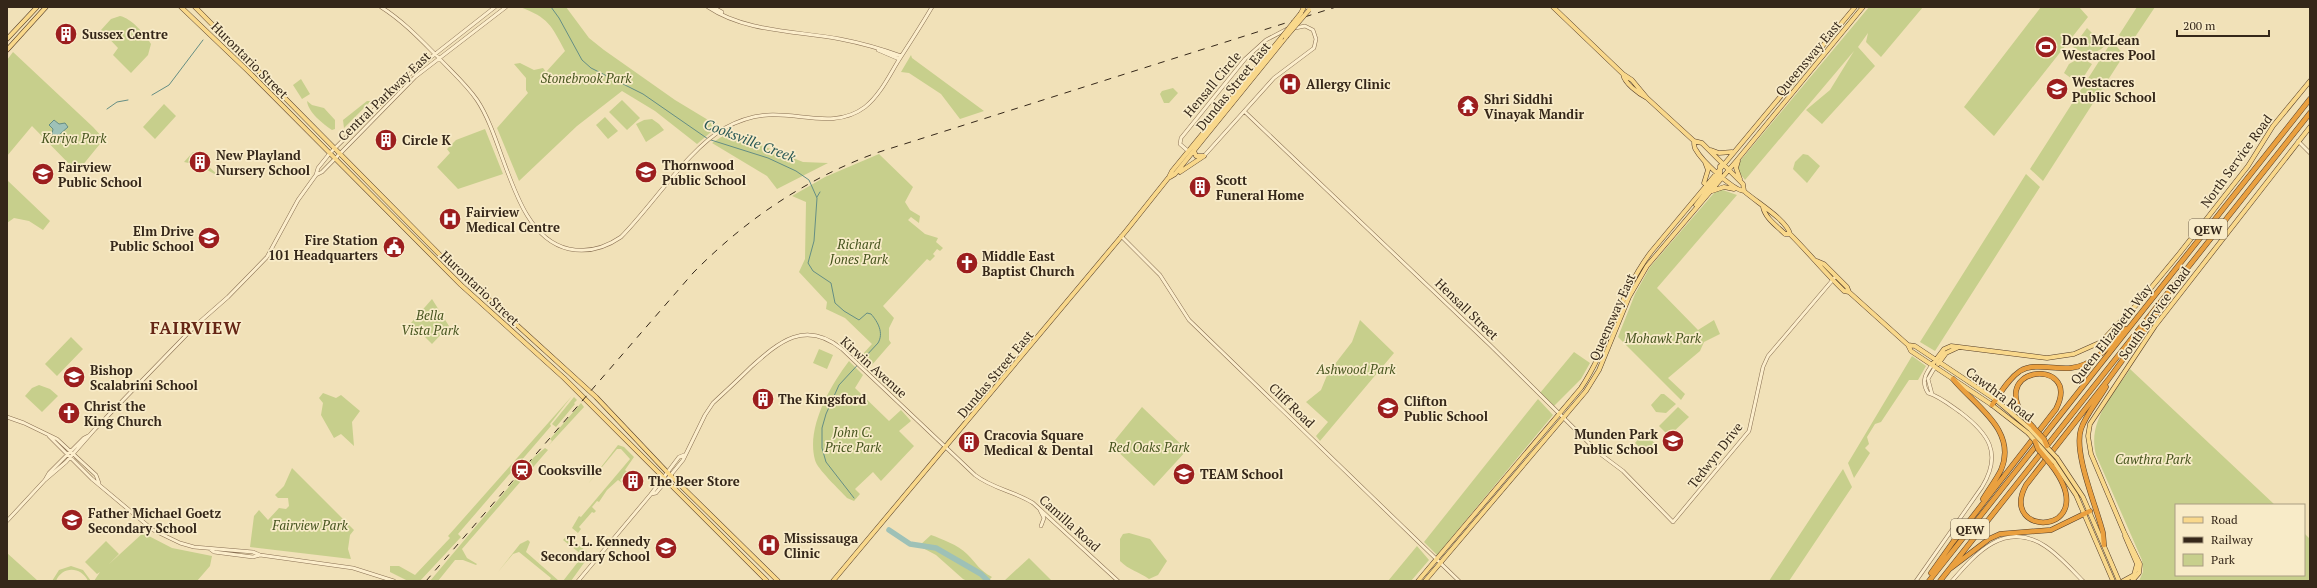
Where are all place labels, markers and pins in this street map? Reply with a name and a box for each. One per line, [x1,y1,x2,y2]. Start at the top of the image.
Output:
building icon: Sussex Centre [53,21,79,47]
place label: Sussex Centre [82,25,168,43]
place label: Don McLean Westacres Pool [2062,31,2156,64]
sports icon: Don McLean Westacres Pool [2033,34,2059,60]
hospital icon: Allergy Clinic [1277,71,1303,97]
place label: Westacres Public School [2072,73,2156,106]
place label: Allergy Clinic [1306,75,1391,93]
school or university icon: Westacres Public School [2044,76,2070,102]
place label: Shri Siddhi Vinayak Mandir [1484,90,1584,123]
temple icon: Shri Siddhi Vinayak Mandir [1455,93,1481,119]
building icon: Circle K [373,127,399,153]
place label: Circle K [402,131,451,149]
place label: New Playland Nursery School [216,146,310,179]
building icon: New Playland Nursery School [187,149,213,175]
place label: Thornwood Public School [662,156,746,189]
place label: Fairview Public School [58,158,142,191]
school or university icon: Thornwood Public School [633,159,659,185]
school or university icon: Fairview Public School [30,161,56,187]
place label: Scott Funeral Home [1216,171,1304,204]
building icon: Scott Funeral Home [1187,174,1213,200]
place label: Fairview Medical Centre [466,203,560,236]
hospital icon: Fairview Medical Centre [437,206,463,232]
place label: Elm Drive Public School [110,222,194,255]
school or university icon: Elm Drive Public School [196,225,222,251]
place label: Fire Station 101 Headquarters [268,231,379,264]
public building icon: Fire Station 101 Headquarters [381,234,407,260]
place label: Middle East Baptist Church [982,247,1075,280]
church icon: Middle East Baptist Church [954,250,980,276]
place label: Bishop Scalabrini School [90,361,198,394]
school or university icon: Bishop Scalabrini School [61,364,87,390]
building icon: The Kingsford [750,386,776,412]
place label: The Kingsford [778,390,867,408]
place label: Clifton Public School [1404,392,1488,425]
school or university icon: Clifton Public School [1375,395,1401,421]
place label: Christ the King Church [84,397,163,430]
church icon: Christ the King Church [56,400,82,426]
place label: Munden Park Public School [1574,425,1658,458]
place label: Cracovia Square Medical & Dental [984,426,1093,459]
school or university icon: Munden Park Public School [1660,428,1686,454]
building icon: Cracovia Square Medical & Dental [956,429,982,455]
station icon: Cooksville [509,457,535,483]
place label: Cooksville [538,461,602,479]
school or university icon: TEAM School [1171,461,1197,487]
place label: TEAM School [1200,465,1283,483]
building icon: The Beer Store [620,468,646,494]
place label: The Beer Store [648,472,740,490]
place label: Father Michael Goetz Secondary School [88,504,221,537]
school or university icon: Father Michael Goetz Secondary School [59,507,85,533]
place label: Mississauga Clinic [784,529,859,562]
place label: T. L. Kennedy Secondary School [541,532,651,565]
hospital icon: Mississauga Clinic [756,532,782,558]
school or university icon: T. L. Kennedy Secondary School [653,535,679,561]

